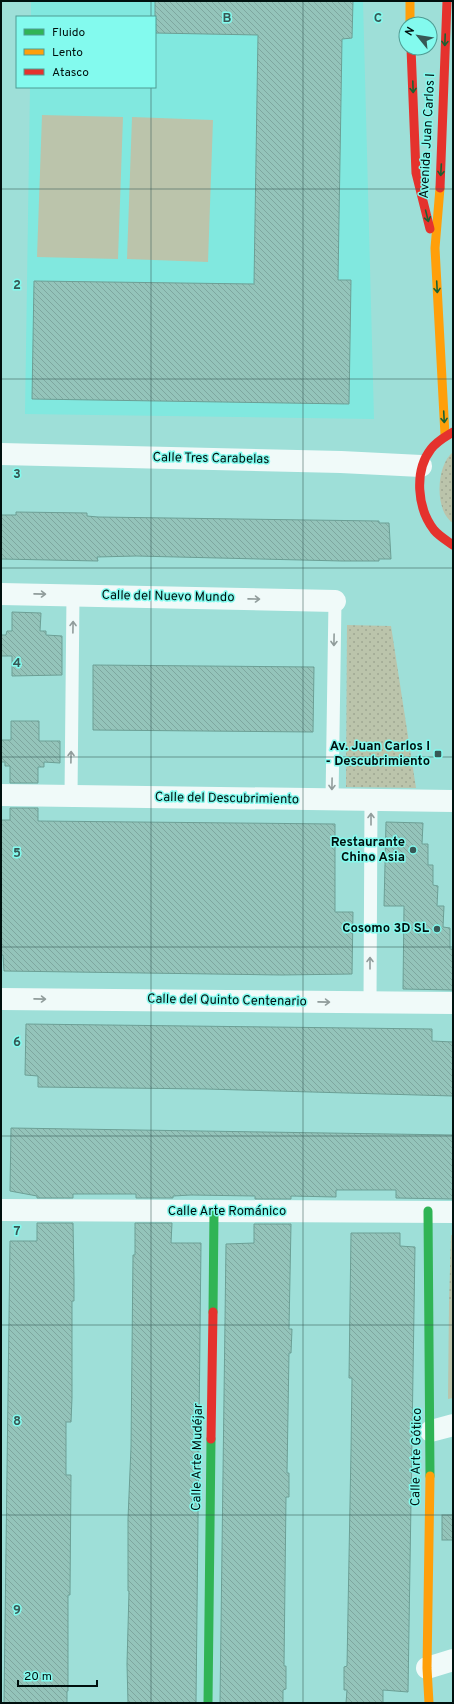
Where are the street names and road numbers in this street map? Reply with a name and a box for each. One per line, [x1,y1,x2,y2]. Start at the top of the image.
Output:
street label: Avenida Juan Carlos I [417,73,439,199]
street label: Calle Tres Carabelas [153,450,269,468]
street label: Calle del Nuevo Mundo [101,588,235,606]
street label: Calle del Descubrimiento [155,790,299,808]
street label: Calle del Quinto Centenario [147,992,307,1010]
street label: Calle Arte Románico [168,1204,286,1220]
street label: Calle Arte Mudéjar [189,1403,207,1511]
street label: Calle Arte Gótico [408,1408,426,1506]

